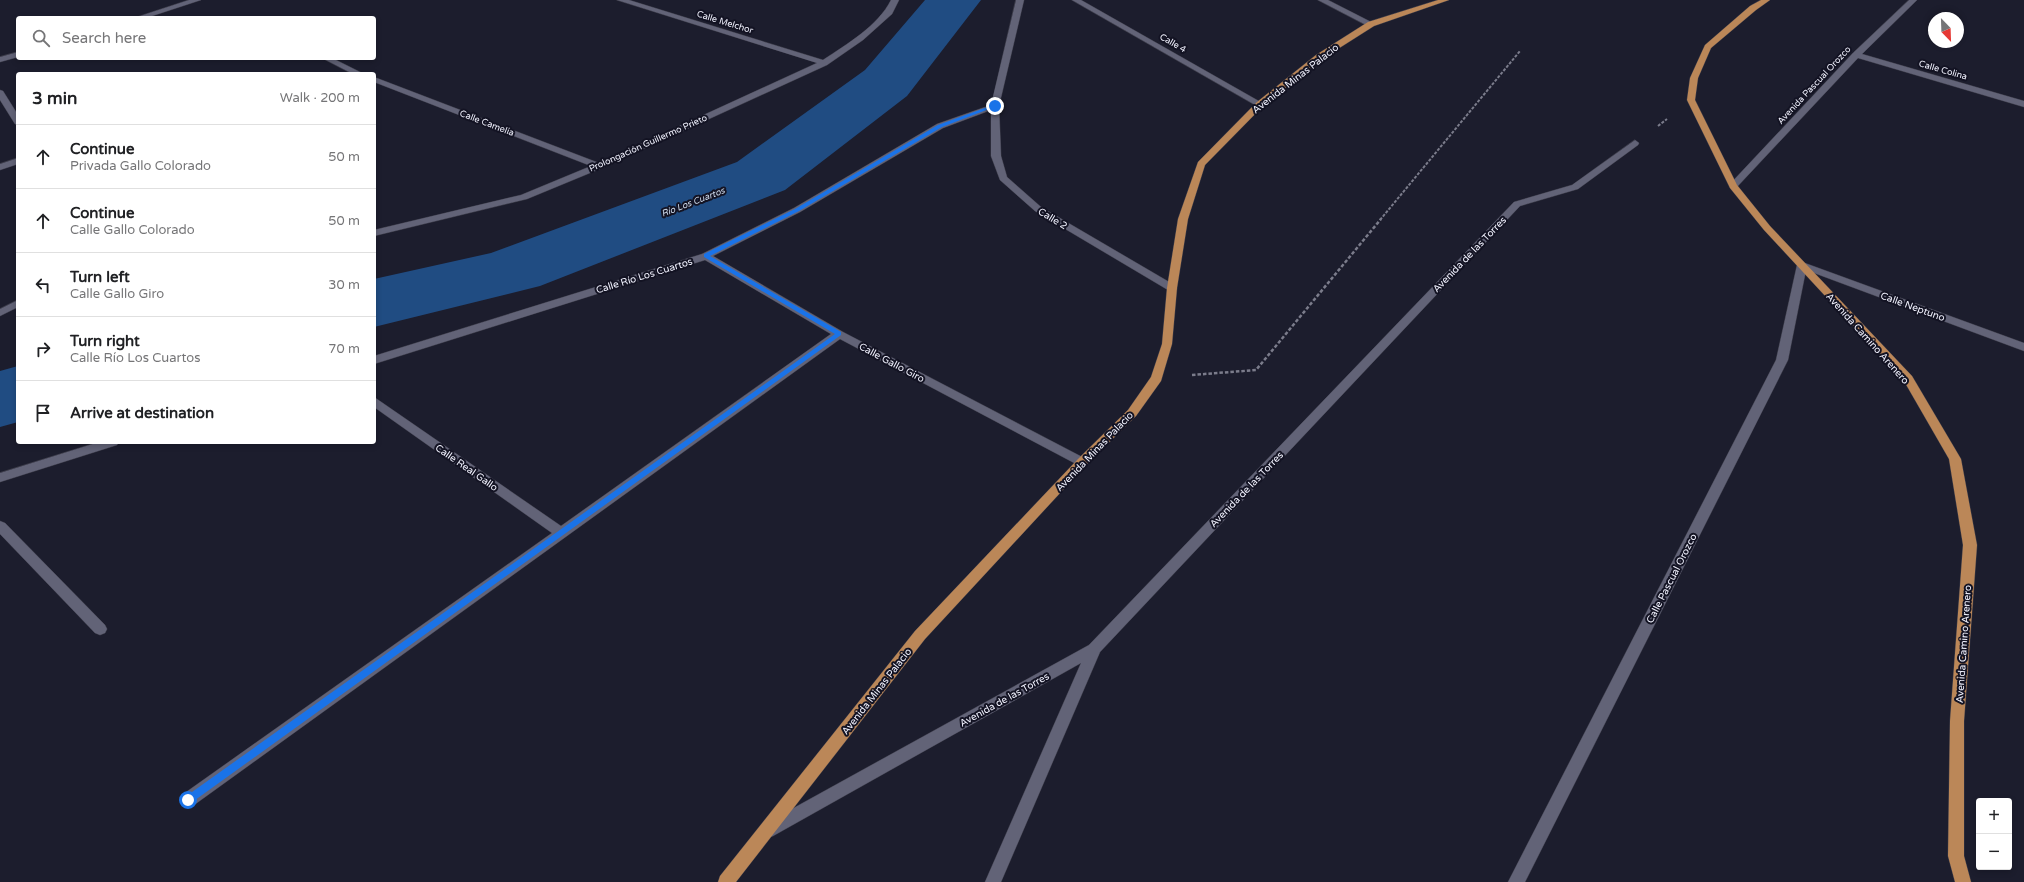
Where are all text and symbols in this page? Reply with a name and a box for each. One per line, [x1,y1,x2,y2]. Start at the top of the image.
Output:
street label: Calle Melchor [695,9,755,36]
north arrow [1928,12,1964,48]
search box [16,16,376,60]
icon: search [30,27,52,49]
text: Search here [62,29,146,47]
street label: Calle 4 [1157,31,1188,56]
street label: Avenida Minas Palacio [1250,41,1341,116]
street label: Avenida Pascual Orozco [1775,44,1854,127]
street label: Calle Colina [1917,58,1968,83]
text: 3 min [32,88,77,109]
text: Walk · 200 m [280,90,360,106]
route end [986,97,1004,115]
street label: Calle Camelia [458,108,516,139]
street label: Prolongación Guillermo Prieto [587,112,710,175]
text: Continue [70,140,134,158]
icon: ahead [32,146,54,168]
text: 50 m [328,149,360,165]
text: Privada Gallo Colorado [70,158,211,174]
water label: Río Los Cuartos [660,185,727,220]
text: Continue [70,204,134,222]
street label: Calle 2 [1036,205,1069,232]
icon: ahead [32,210,54,232]
text: 50 m [328,213,360,229]
street label: Avenida de las Torres [1430,214,1509,295]
text: Calle Gallo Colorado [70,222,195,238]
street label: Calle Río Los Cuartos [595,255,694,296]
text: Turn left [70,268,130,286]
icon: left [32,274,54,296]
text: 30 m [328,277,360,293]
text: Calle Gallo Giro [70,286,164,302]
street label: Calle Neptuno [1879,290,1947,324]
street label: Avenida Camino Arenero [1823,291,1911,387]
text: Turn right [70,332,140,350]
icon: right [32,338,54,360]
text: 70 m [328,341,360,357]
street label: Calle Gallo Giro [857,341,926,385]
text: Calle Río Los Cuartos [70,350,200,366]
icon: arrive [32,402,54,424]
text: Arrive at destination [70,404,214,422]
street label: Avenida Minas Palacio [1053,409,1136,494]
street label: Calle Real Gallo [433,442,500,494]
street label: Avenida de las Torres [1207,449,1286,530]
street label: Calle Pascual Orozco [1644,532,1700,625]
street label: Avenida Camino Arenero [1954,585,1974,704]
street label: Avenida Minas Palacio [839,646,914,737]
street label: Avenida de las Torres [958,670,1052,730]
route start [179,791,197,809]
map controls [1976,798,2012,870]
button: + [1976,798,2012,834]
button: − [1976,834,2012,870]

